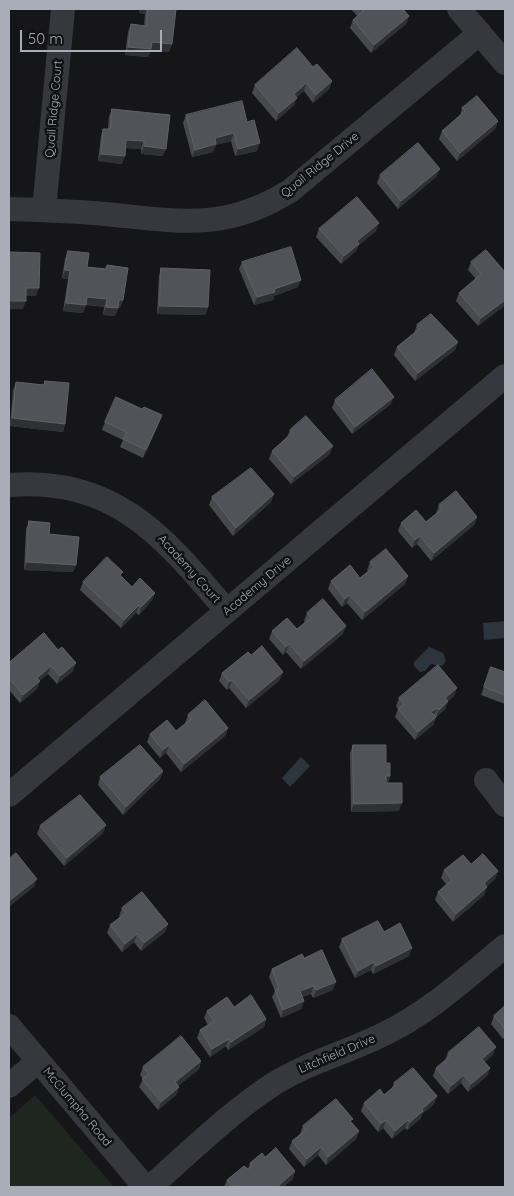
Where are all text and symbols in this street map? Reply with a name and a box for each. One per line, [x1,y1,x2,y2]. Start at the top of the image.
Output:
scale bar [22,20,165,52]
text: 50 m [28,29,63,48]
street label: Quail Ridge Court [43,60,65,158]
street label: Quail Ridge Drive [278,129,362,201]
street label: Academy Court [155,532,223,606]
street label: Academy Drive [220,553,294,619]
street label: Litchfield Drive [297,1031,377,1077]
street label: McClumpha Road [40,1065,114,1149]

